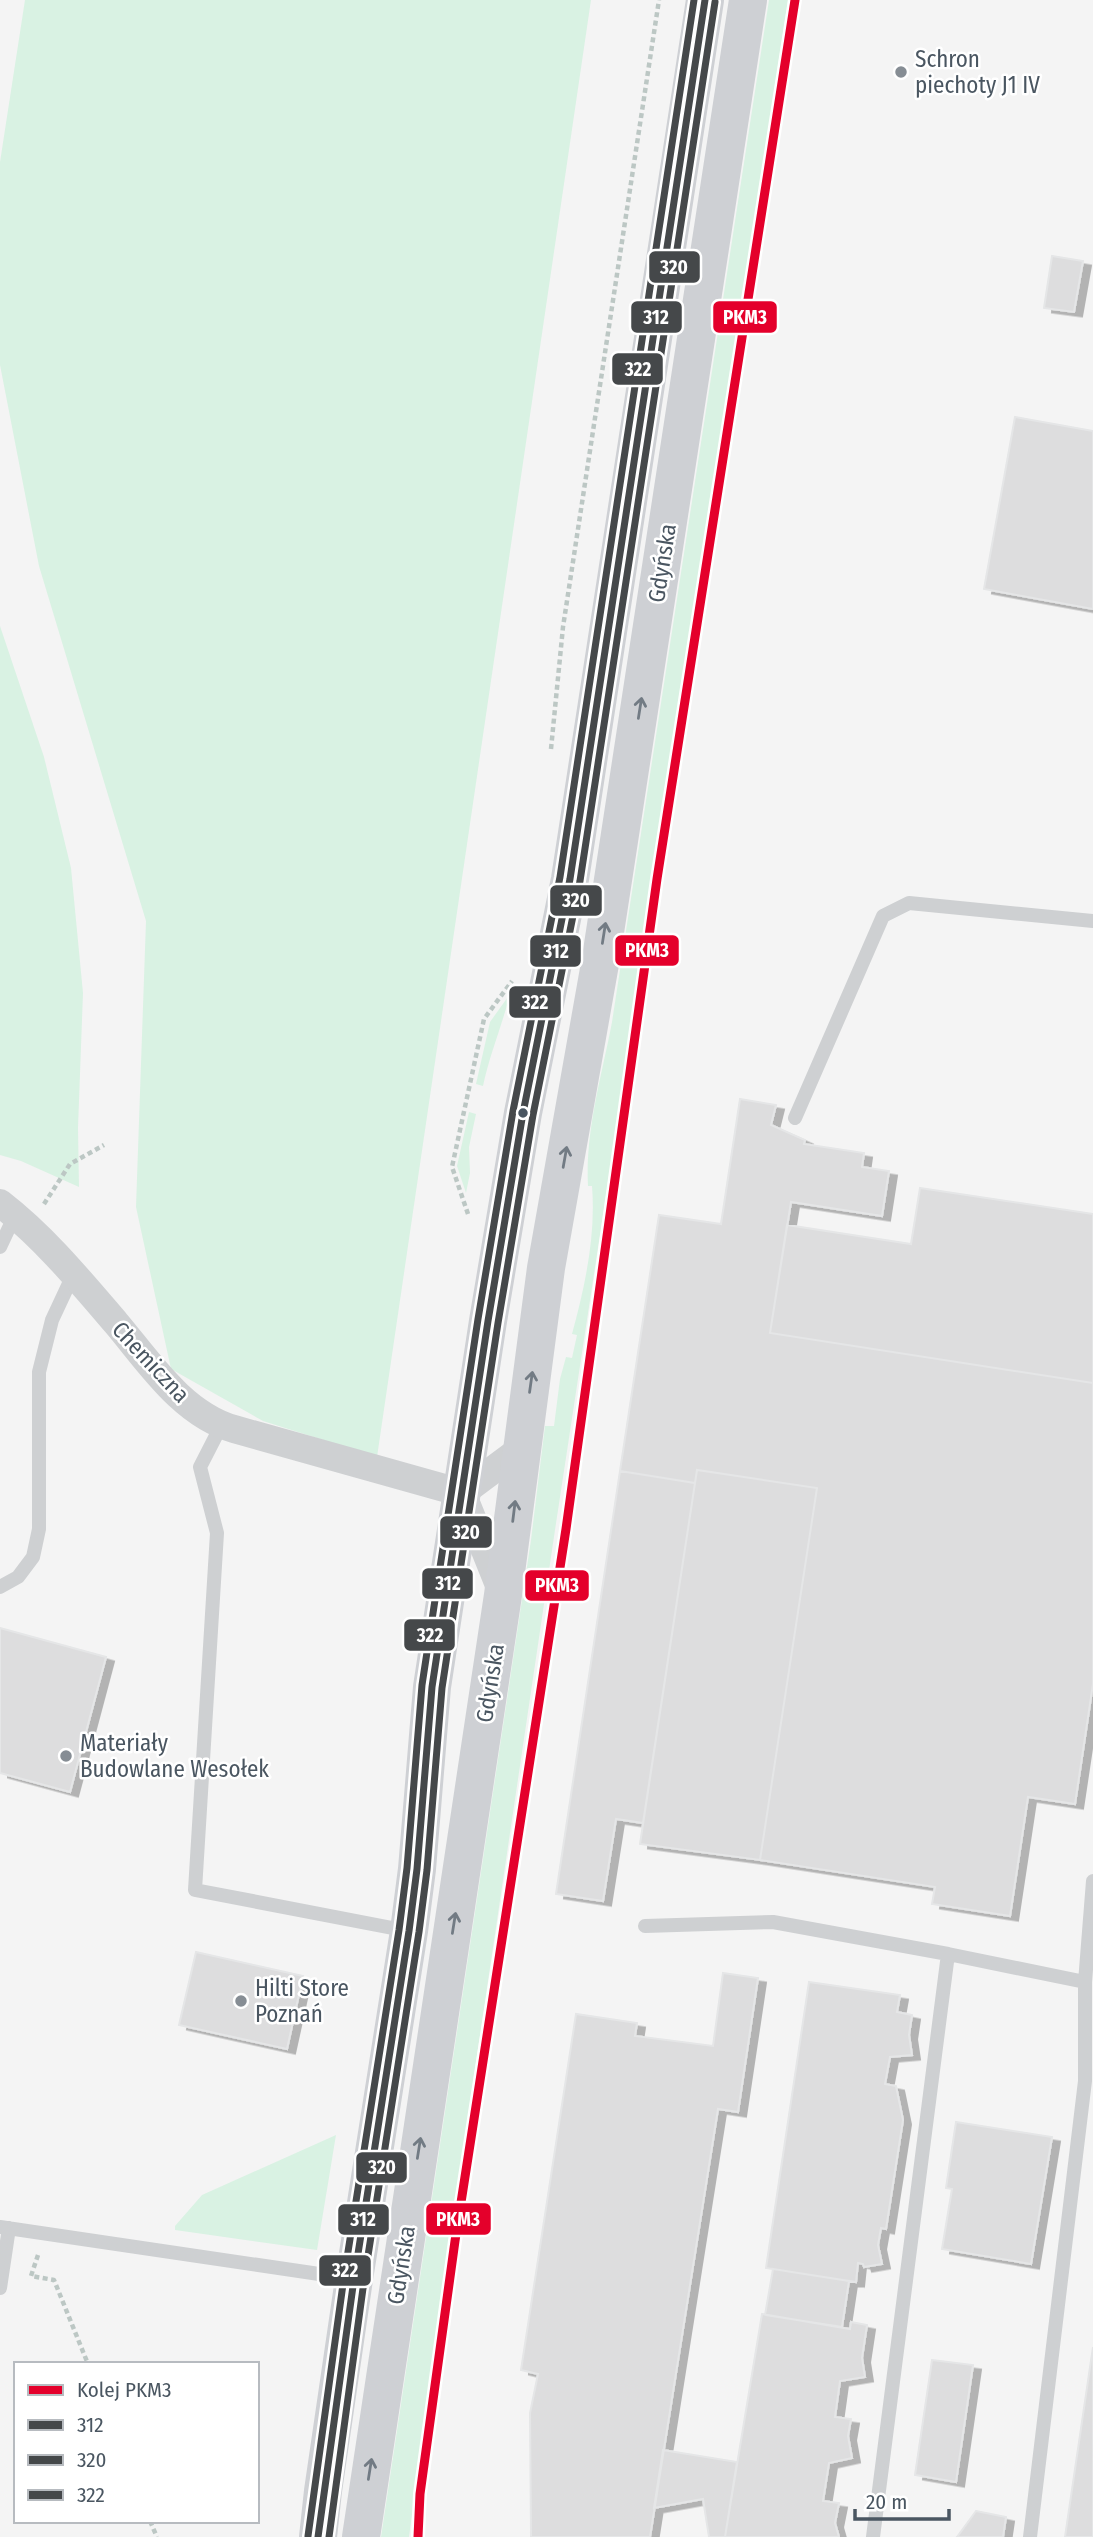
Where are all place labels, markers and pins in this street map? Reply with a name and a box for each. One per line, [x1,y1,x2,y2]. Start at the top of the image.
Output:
place label: Schron piechoty J1 IV [915,45,1040,99]
marker: Schron piechoty J1 IV [893,64,909,80]
unlabelled marker [516,1106,530,1120]
place label: Materiały Budowlane Wesołek [80,1729,269,1783]
marker: Materiały Budowlane Wesołek [58,1748,74,1764]
place label: Hilti Store Poznań [255,1974,349,2028]
marker: Hilti Store Poznań [233,1993,249,2009]

